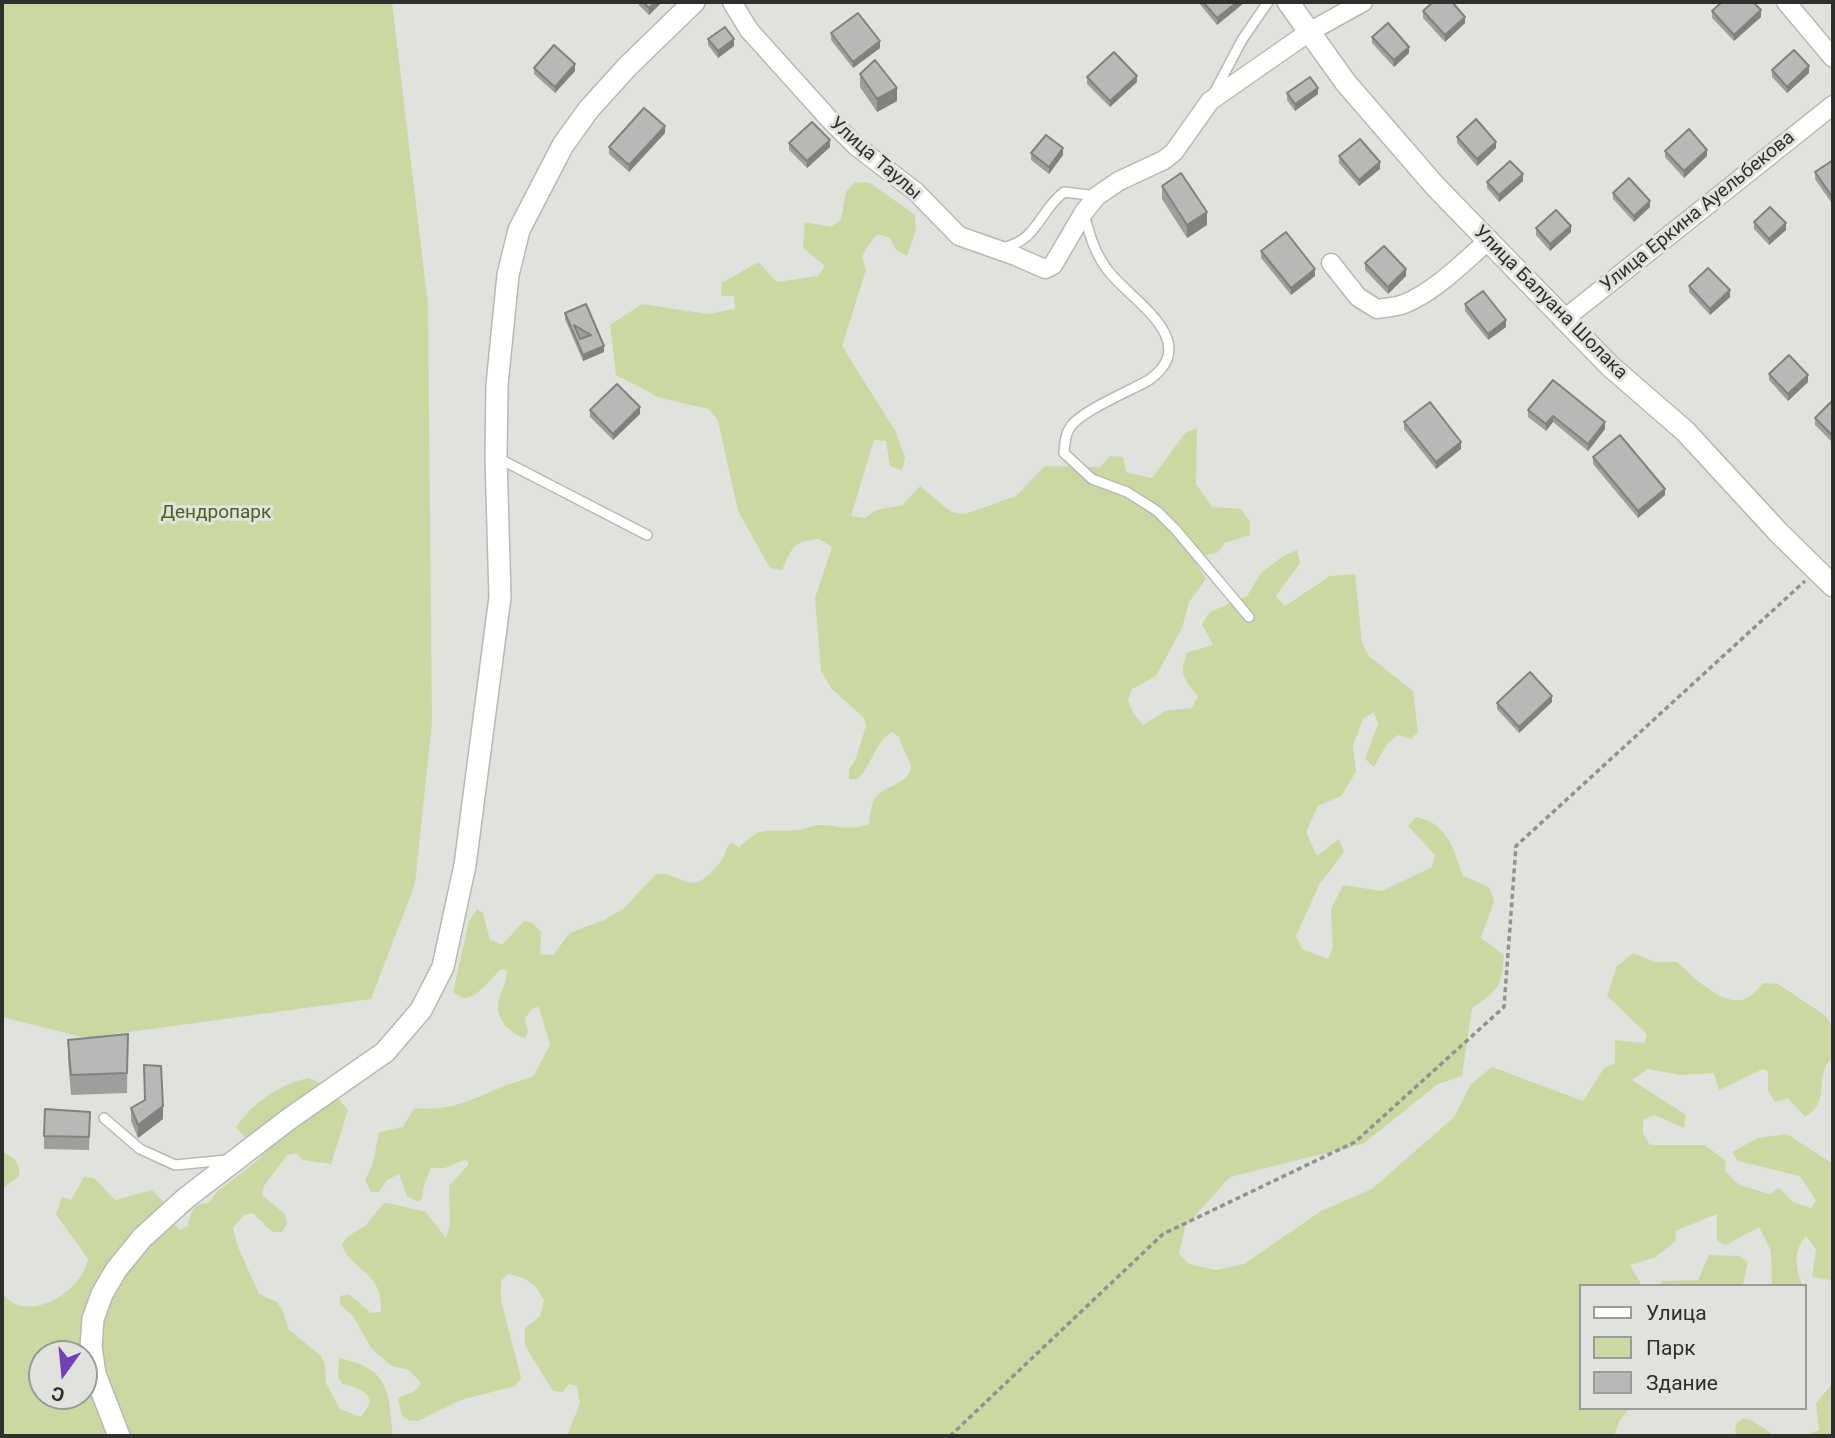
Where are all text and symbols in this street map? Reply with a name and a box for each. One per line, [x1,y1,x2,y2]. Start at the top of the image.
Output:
street label: Улица Таулы [824,113,926,205]
street label: Улица Еркина Ауельбекова [1596,127,1800,297]
street label: Улица Балуана Шолака [1468,221,1632,385]
park label: Дендропарк [161,502,271,524]
legend [1580,1284,1807,1410]
text: Улица [1646,1301,1707,1325]
text: Парк [1646,1336,1696,1360]
north arrow [28,1340,98,1410]
text: Здание [1646,1371,1718,1395]
text: С [49,1381,67,1407]

